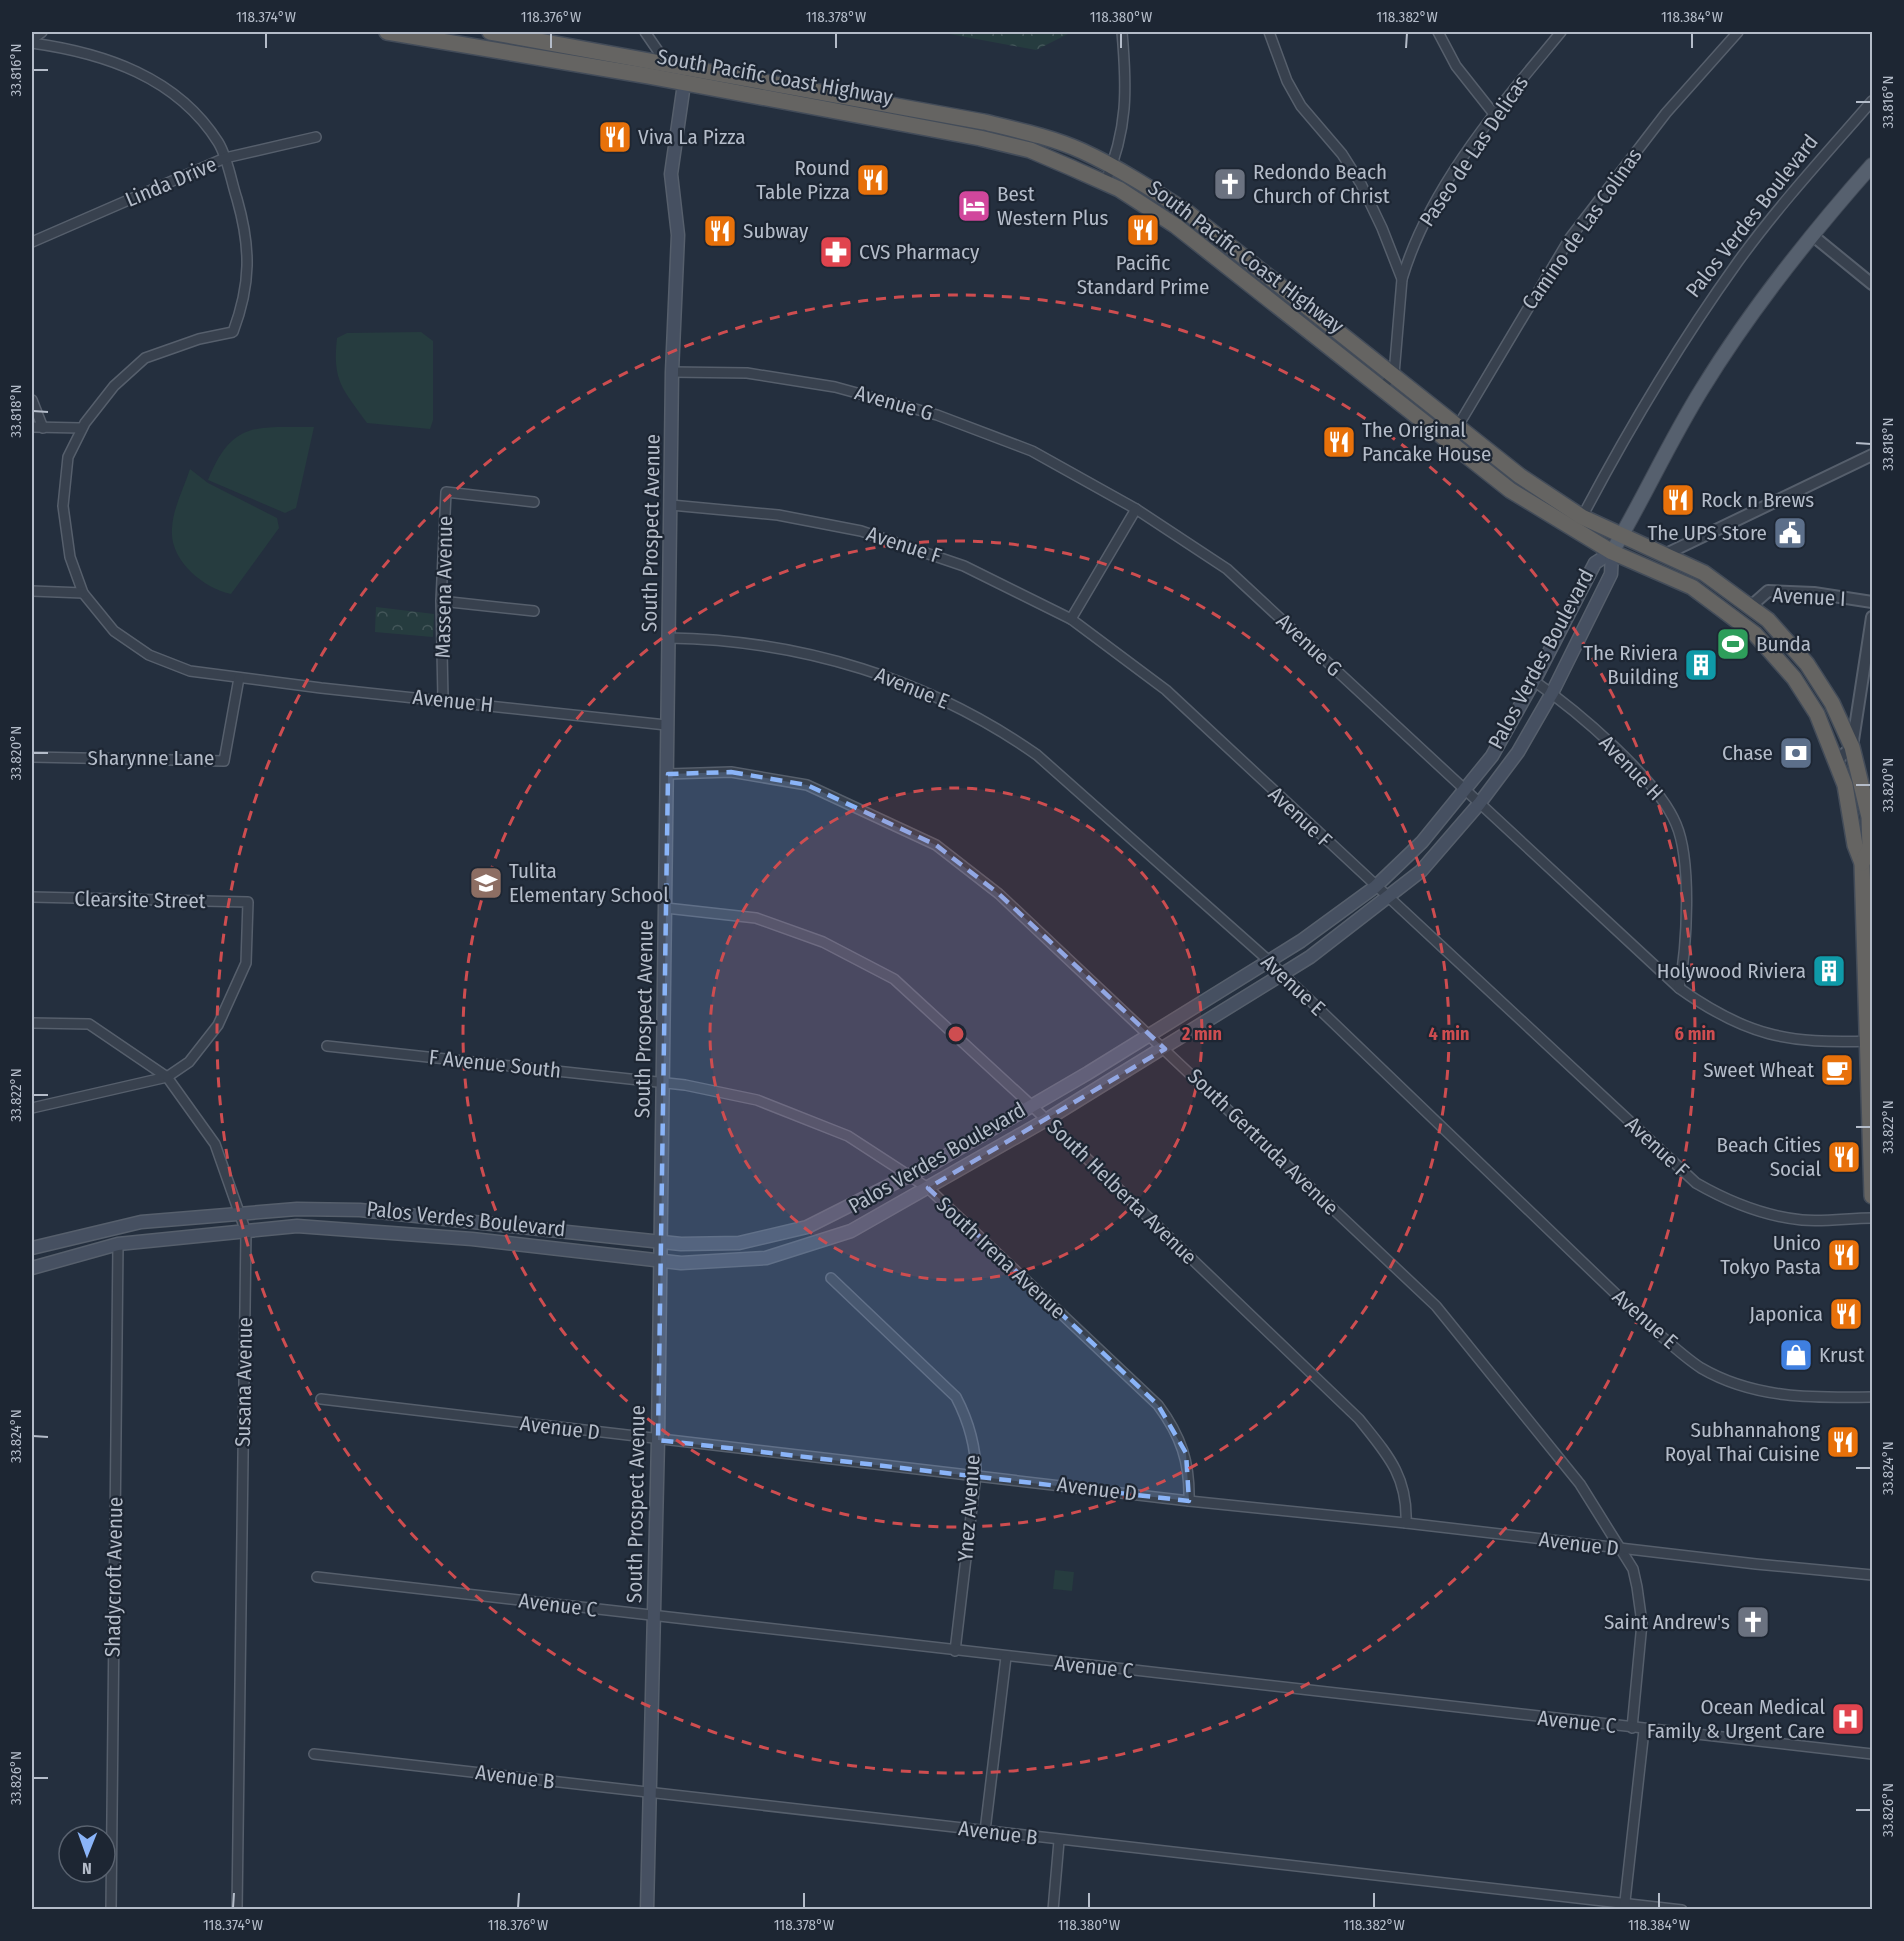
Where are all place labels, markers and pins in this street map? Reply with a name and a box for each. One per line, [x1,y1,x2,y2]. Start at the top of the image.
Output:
restaurant icon: Viva La Pizza [597,119,633,155]
place label: Viva La Pizza [638,124,746,150]
place label: Round Table Pizza [756,155,850,205]
place label: Redondo Beach Church of Christ [1253,159,1390,209]
restaurant icon: Round Table Pizza [855,162,891,198]
church icon: Redondo Beach Church of Christ [1212,166,1248,202]
place label: Best Western Plus [997,181,1108,231]
hotel icon: Best Western Plus [956,188,992,224]
restaurant icon: Pacific Standard Prime [1125,212,1161,248]
restaurant icon: Subway [702,213,738,249]
place label: Subway [743,218,809,244]
pharmacy icon: CVS Pharmacy [818,234,854,270]
place label: CVS Pharmacy [859,239,980,265]
place label: Pacific Standard Prime [1077,250,1209,300]
place label: The Original Pancake House [1362,417,1491,467]
restaurant icon: The Original Pancake House [1321,424,1357,460]
restaurant icon: Rock n Brews [1660,482,1696,518]
place label: Rock n Brews [1701,487,1814,513]
public building icon: The UPS Store [1772,515,1808,551]
place label: The UPS Store [1647,520,1767,546]
sports icon: Bunda [1715,626,1751,662]
place label: Bunda [1756,631,1811,657]
place label: The Riviera Building [1583,640,1678,690]
building icon: The Riviera Building [1683,647,1719,683]
bank icon: Chase [1778,735,1814,771]
place label: Chase [1722,740,1773,766]
place label: Tulita Elementary School [509,858,669,908]
school or university icon: Tulita Elementary School [468,865,504,901]
building icon: Holywood Riviera [1811,953,1847,989]
place label: Holywood Riviera [1657,958,1806,984]
centre of rings [946,1024,966,1044]
cafe icon: Sweet Wheat [1819,1052,1855,1088]
place label: Sweet Wheat [1703,1057,1814,1083]
place label: Beach Cities Social [1717,1132,1821,1182]
restaurant icon: Beach Cities Social [1826,1139,1862,1175]
place label: Unico Tokyo Pasta [1720,1230,1821,1280]
restaurant icon: Unico Tokyo Pasta [1826,1237,1862,1273]
restaurant icon: Japonica [1828,1296,1864,1332]
place label: Japonica [1749,1301,1823,1327]
shop icon: Krust [1778,1337,1814,1373]
place label: Krust [1819,1342,1864,1368]
place label: Subhannahong Royal Thai Cuisine [1665,1417,1820,1467]
restaurant icon: Subhannahong Royal Thai Cuisine [1825,1424,1861,1460]
church icon: Saint Andrew's [1735,1604,1771,1640]
place label: Saint Andrew's [1604,1609,1730,1635]
place label: Ocean Medical Family & Urgent Care [1647,1694,1825,1744]
hospital icon: Ocean Medical Family & Urgent Care [1830,1701,1866,1737]

